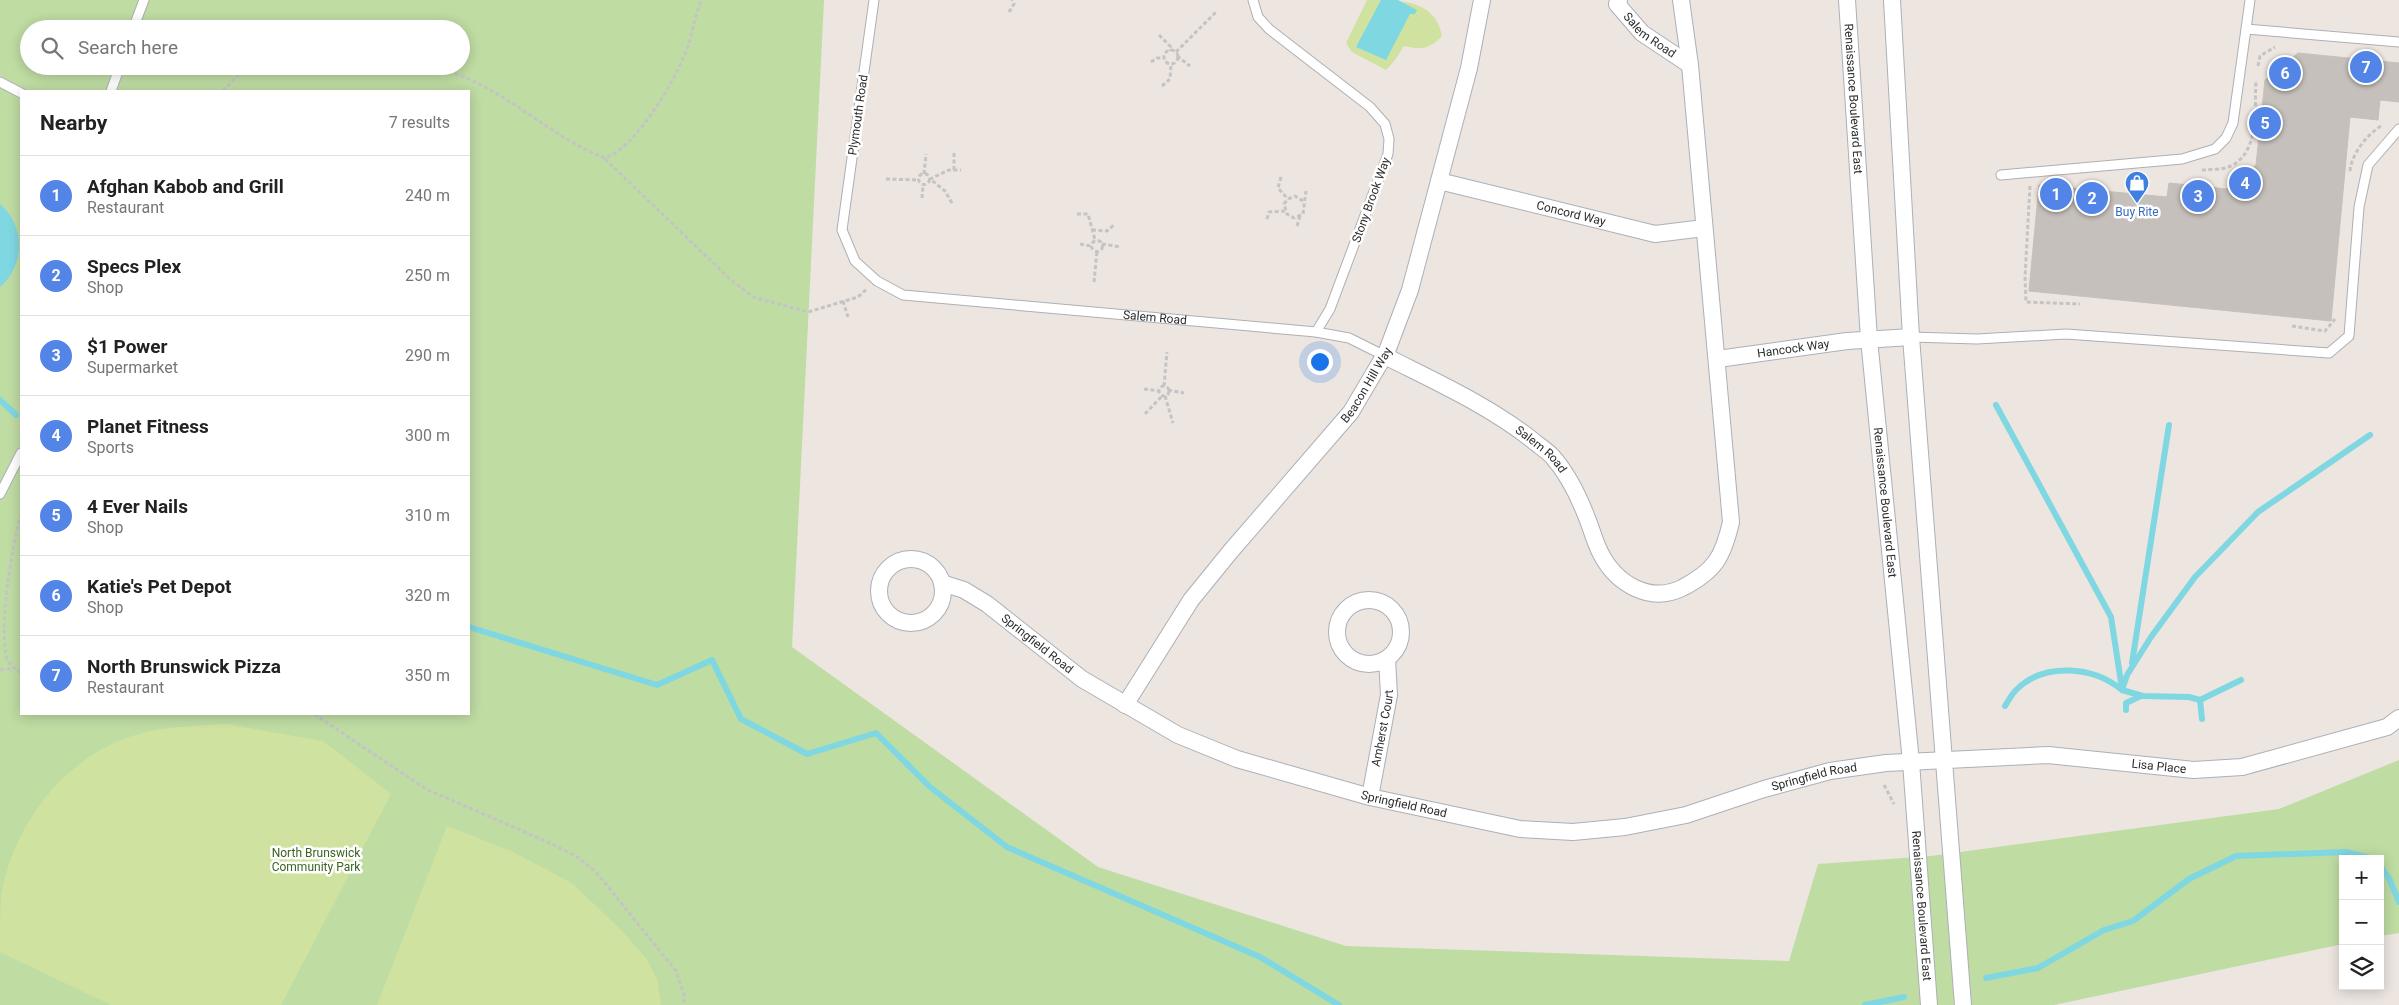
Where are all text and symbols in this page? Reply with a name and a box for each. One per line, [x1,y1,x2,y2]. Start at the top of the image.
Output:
street label: Salem Road [1621,10,1679,61]
search box [20,20,470,75]
street label: Renaissance Boulevard East [1842,23,1865,175]
icon: search [38,34,66,62]
text: Search here [78,36,178,59]
pin: 7 [2350,48,2382,86]
pin: 6 [2269,54,2301,92]
street label: Plymouth Road [845,74,871,156]
pin: 5 [2249,104,2281,142]
text: Nearby [40,111,107,135]
text: 7 results [389,113,450,132]
street label: Stony Brook Way [1349,155,1393,245]
pin: 4 [2229,164,2261,202]
shop icon: Buy Rite [2124,170,2150,204]
text: Afghan Kabob and Grill [87,175,284,198]
pin: 1 [2040,175,2072,213]
pin: 3 [2182,177,2214,215]
pin: 2 [2076,179,2108,217]
text: 1 [51,186,61,205]
text: 240 m [405,186,450,205]
text: Restaurant [87,198,164,217]
street label: Concord Way [1535,198,1607,229]
place label: Buy Rite [2115,205,2159,219]
text: Specs Plex [87,255,181,278]
text: 2 [51,266,61,285]
text: 250 m [405,266,450,285]
text: Shop [87,278,123,297]
street label: Salem Road [1122,308,1187,327]
text: $1 Power [87,335,168,358]
street label: Hancock Way [1756,336,1831,360]
street label: Beacon Hill Way [1338,345,1395,426]
text: 3 [51,346,61,365]
text: 290 m [405,346,450,365]
your location [1307,349,1333,375]
text: Supermarket [87,358,178,377]
text: Planet Fitness [87,415,209,438]
street label: Salem Road [1513,423,1570,475]
text: 4 [51,426,61,445]
text: 300 m [405,426,450,445]
street label: Renaissance Boulevard East [1871,427,1900,578]
text: Sports [87,438,134,457]
text: 4 Ever Nails [87,495,188,518]
text: 5 [51,506,61,525]
text: 310 m [405,506,450,525]
text: Shop [87,518,123,537]
text: Katie's Pet Depot [87,575,232,598]
text: 6 [51,586,61,605]
text: 320 m [405,586,450,605]
text: Shop [87,598,123,617]
street label: Springfield Road [999,611,1076,676]
text: North Brunswick Pizza [87,655,281,678]
text: 7 [51,666,61,685]
text: 350 m [405,666,450,685]
text: Restaurant [87,678,164,697]
street label: Amherst Court [1369,689,1396,768]
street label: Lisa Place [2131,757,2187,776]
street label: Springfield Road [1770,760,1858,794]
street label: Springfield Road [1359,788,1448,820]
street label: Renaissance Boulevard East [1909,830,1934,982]
park label: North Brunswick Community Park [272,846,361,874]
map controls [2339,855,2384,990]
button: + [2339,855,2384,900]
button: − [2339,900,2384,945]
button: layers [2339,945,2384,990]

